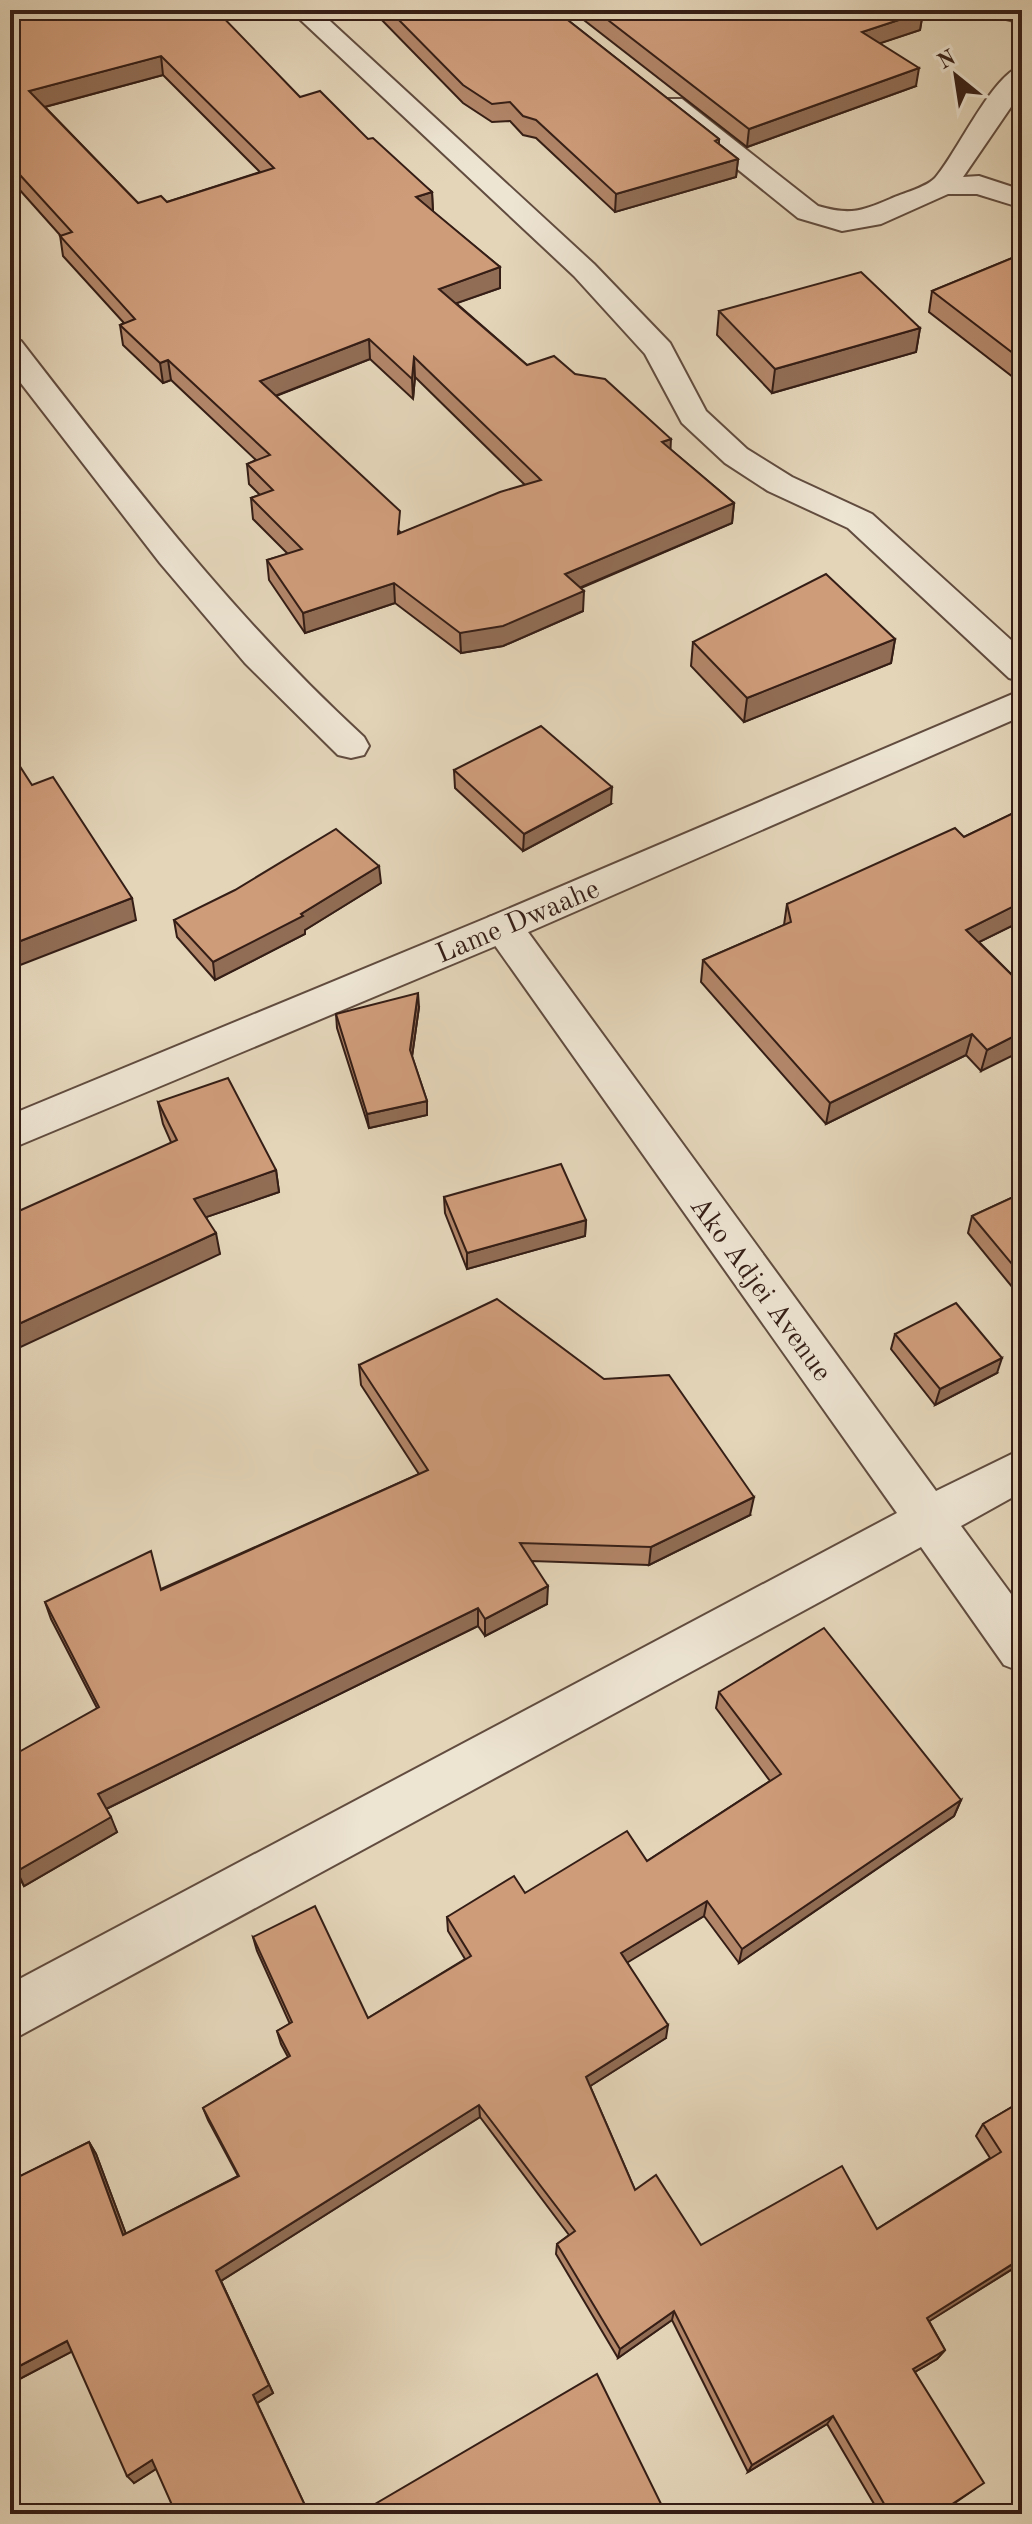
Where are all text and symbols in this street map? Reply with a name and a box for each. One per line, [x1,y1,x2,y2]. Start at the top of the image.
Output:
north arrow [916,36,996,116]
text: N [934,47,960,74]
street label: Lame Dwaahe [433,876,604,970]
street label: Ako Adjei Avenue [684,1193,836,1387]

